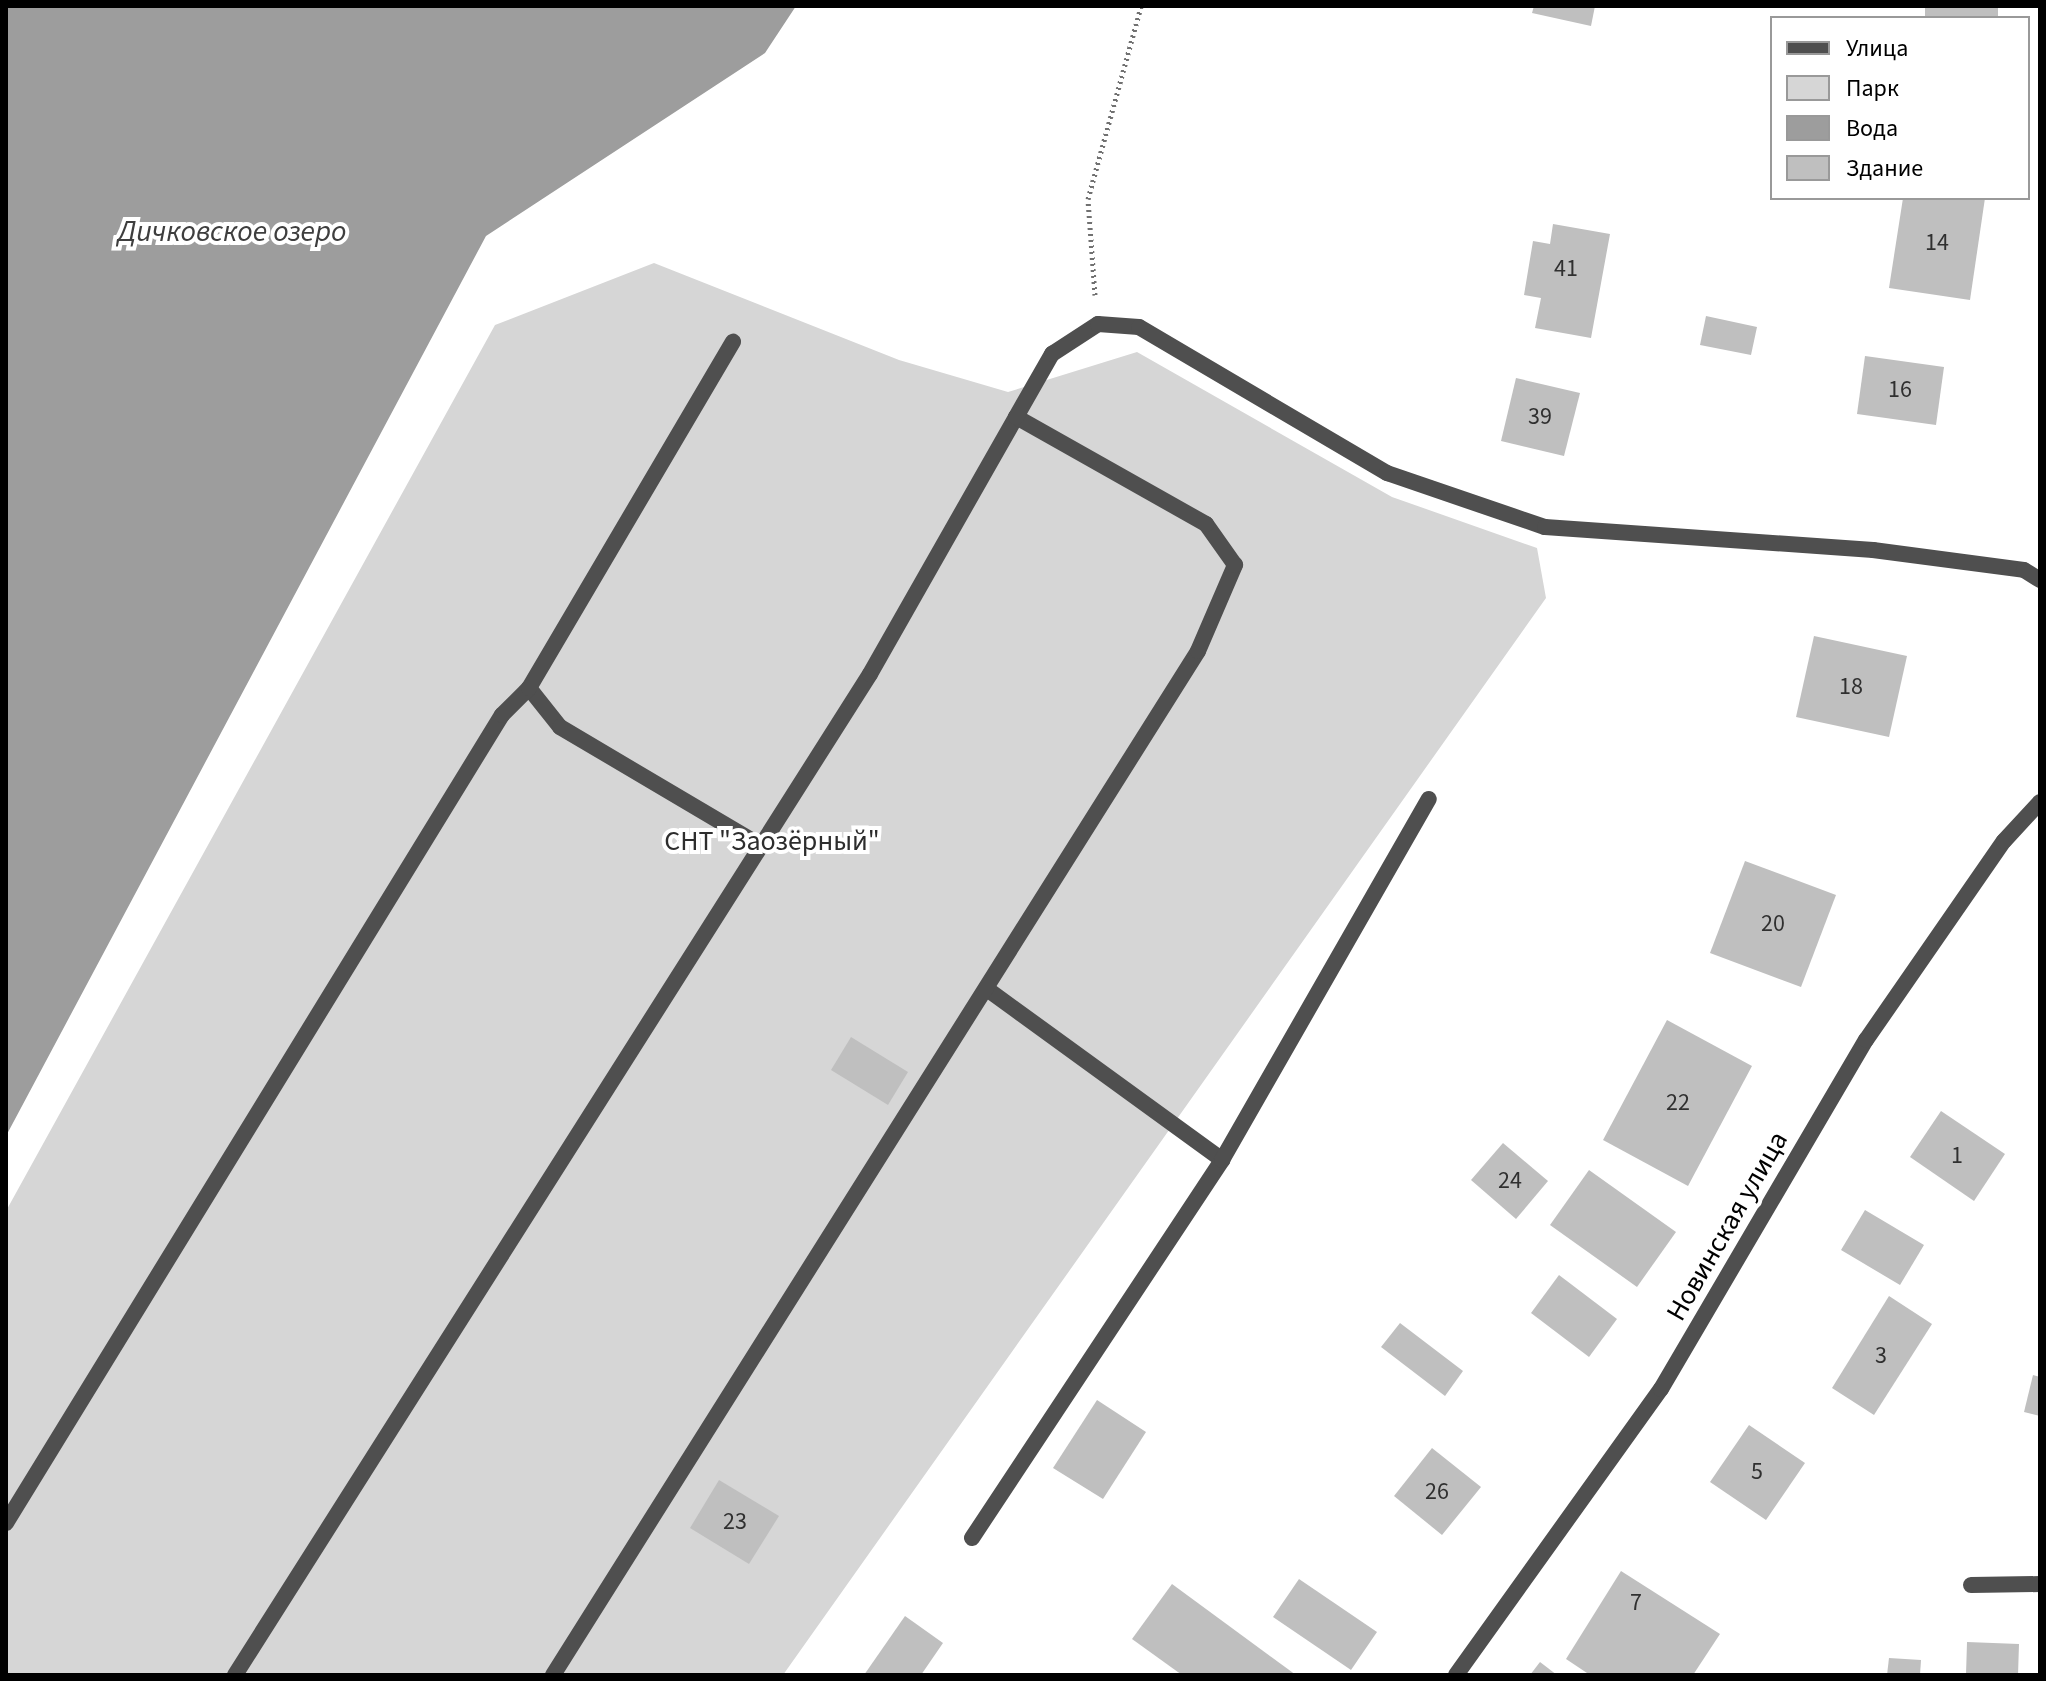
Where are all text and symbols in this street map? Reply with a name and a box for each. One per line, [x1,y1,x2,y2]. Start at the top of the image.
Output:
legend [1770,16,2030,200]
text: Улица [1846,31,1908,66]
text: Парк [1846,71,1899,106]
text: Вода [1846,111,1898,146]
text: Здание [1846,151,1923,186]
water label: Дичковское озеро [118,214,346,250]
house number: 14 [1925,229,1949,257]
house number: 41 [1554,255,1578,283]
house number: 16 [1888,376,1912,404]
house number: 39 [1528,403,1552,431]
house number: 18 [1839,673,1863,701]
park label: СНТ "Заозёрный" [664,824,880,858]
house number: 20 [1761,910,1785,938]
house number: 22 [1666,1089,1690,1117]
street label: Новинская улица [1659,1125,1795,1327]
house number: 1 [1951,1142,1963,1170]
house number: 24 [1498,1167,1522,1195]
house number: 3 [1875,1342,1887,1370]
house number: 5 [1751,1458,1763,1486]
house number: 26 [1425,1478,1449,1506]
house number: 23 [723,1508,747,1536]
house number: 7 [1630,1589,1642,1617]

